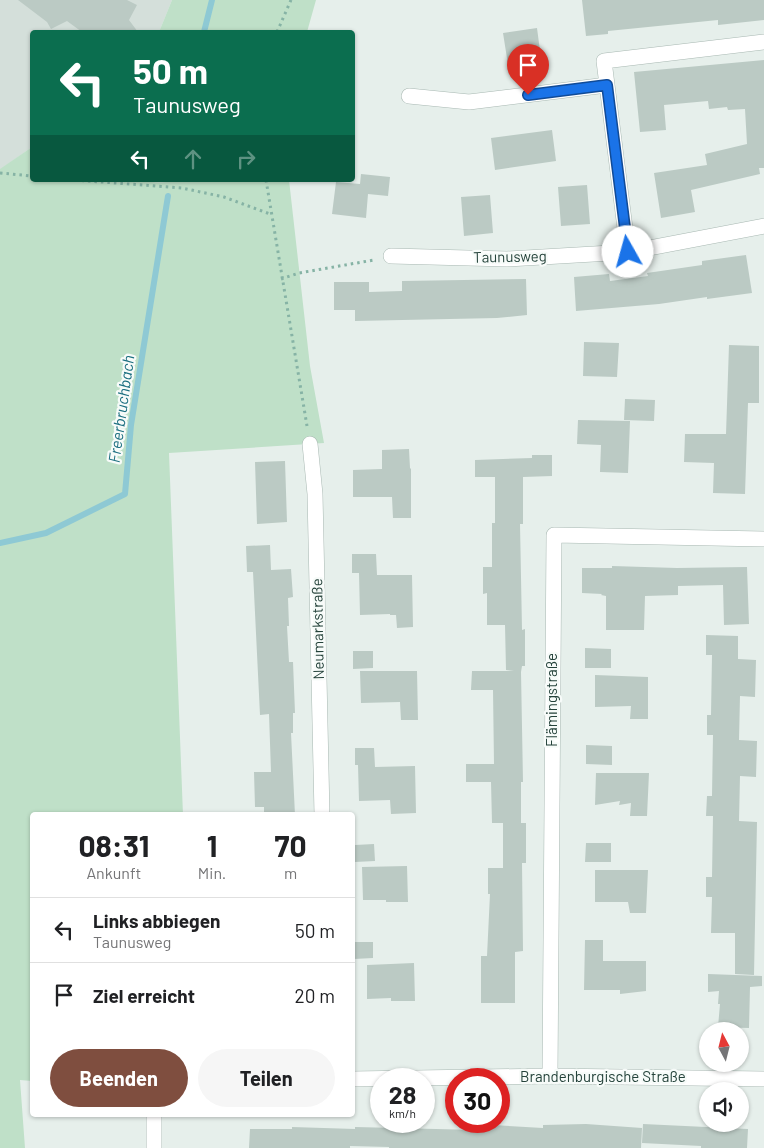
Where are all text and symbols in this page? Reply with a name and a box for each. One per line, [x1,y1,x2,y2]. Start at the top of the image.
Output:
pin [507,44,549,95]
text: 50 m [133,49,208,91]
icon: left [50,50,115,115]
icon: arrive [514,51,542,79]
text: Taunusweg [133,91,241,117]
icon: left [126,145,154,173]
icon: ahead [179,145,207,173]
icon: right [232,145,260,173]
position arrow [601,225,653,277]
street label: Taunusweg [473,246,547,266]
water label: Freerbruchbach [104,354,137,464]
street label: Neumarkstraße [307,578,327,680]
street label: Flämingstraße [542,653,560,747]
text: 08:31 [78,827,149,863]
text: 1 [207,827,217,863]
text: 70 [275,827,307,863]
text: Ankunft [86,863,141,882]
text: Min. [198,863,226,882]
text: m [284,863,297,882]
text: Links abbiegen [93,909,220,932]
icon: left [50,916,78,944]
text: 50 m [295,919,335,942]
text: Taunusweg [93,932,171,951]
icon: arrive [50,981,78,1009]
text: Ziel erreicht [93,984,195,1007]
text: 20 m [295,984,335,1007]
north arrow [699,1022,749,1072]
map controls [699,1022,749,1132]
button: Beenden [50,1049,188,1107]
button: Teilen [198,1049,335,1107]
street label: Brandenburgische Straße [520,1067,686,1085]
speed limit sign: 30 [445,1068,510,1133]
text: 28 [389,1079,416,1109]
button: sound [699,1082,749,1132]
text: km/h [389,1106,416,1120]

